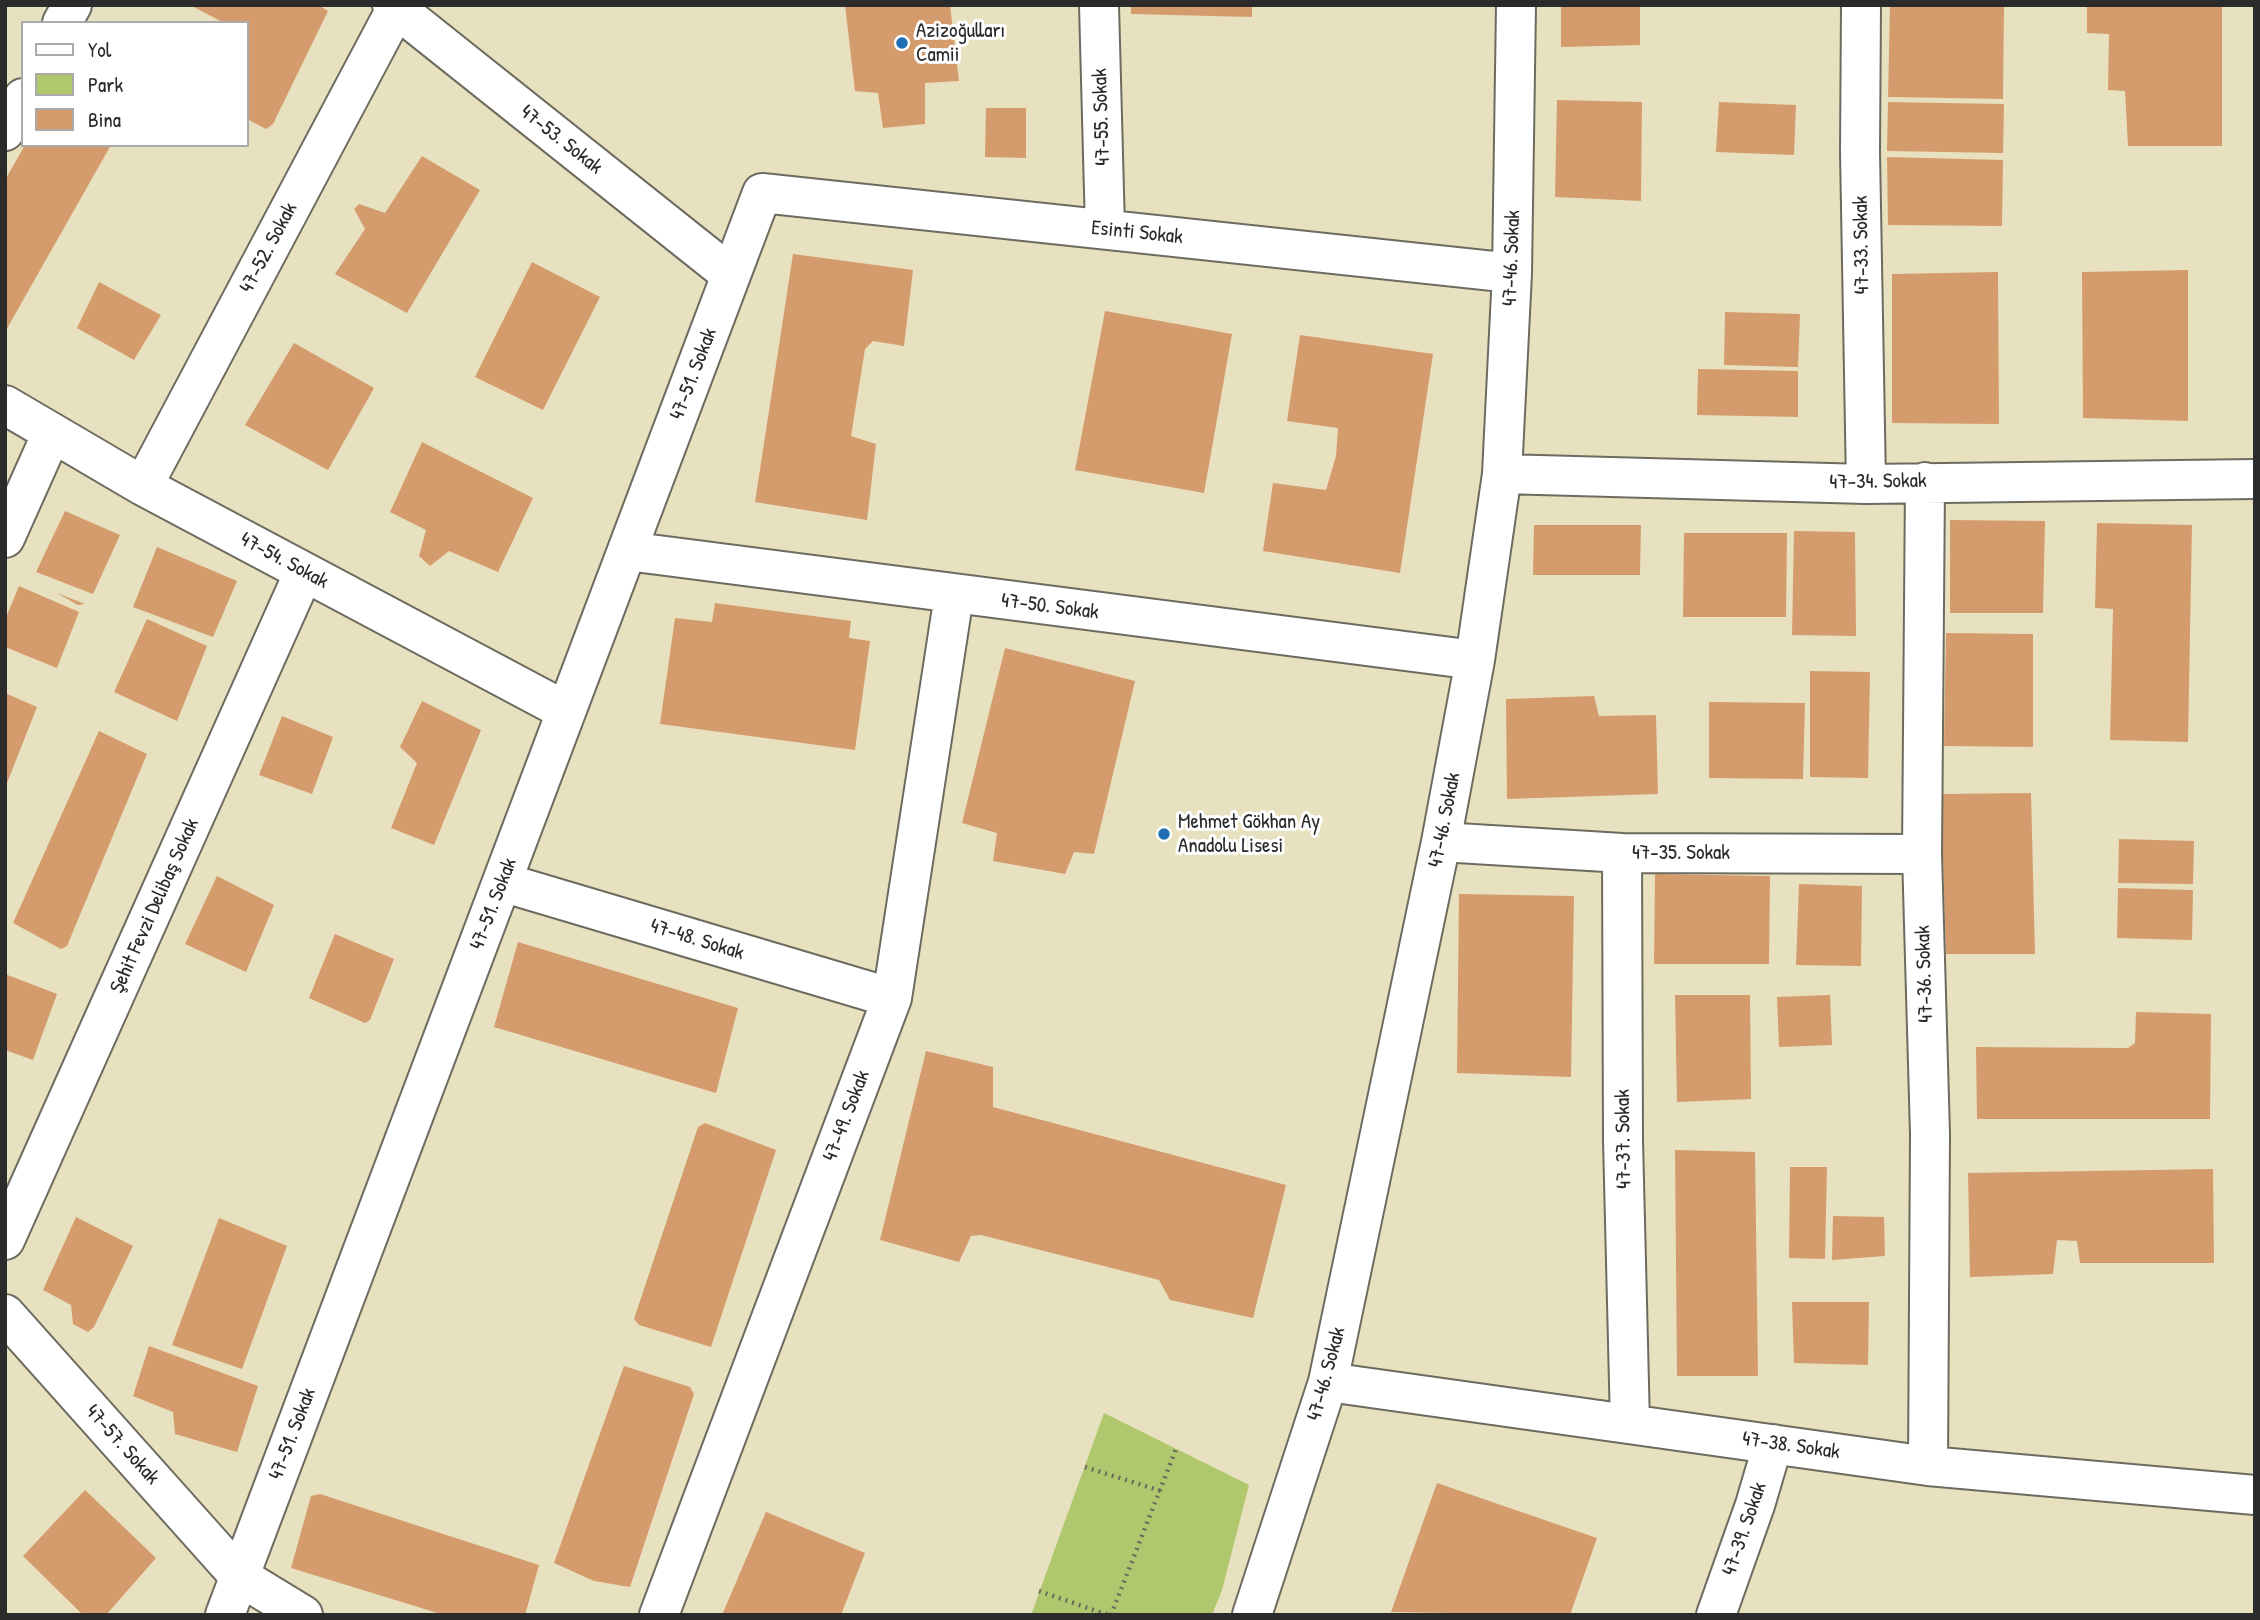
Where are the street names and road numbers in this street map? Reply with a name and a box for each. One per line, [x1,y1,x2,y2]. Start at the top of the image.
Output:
street label: 47-55. Sokak [1088,68,1116,166]
street label: 47-53. Sokak [515,100,607,180]
street label: 47-33. Sokak [1849,195,1875,295]
street label: 47-52. Sokak [235,199,303,297]
street label: 47-46. Sokak [1498,210,1526,306]
street label: Esinti Sokak [1090,216,1184,250]
street label: 47-51. Sokak [665,325,723,423]
street label: 47-34. Sokak [1829,469,1927,495]
street label: 47-54. Sokak [235,527,333,595]
street label: 47-50. Sokak [1000,589,1100,625]
street label: 47-46. Sokak [1423,770,1467,870]
street label: Şehit Fevzi Delibaş Sokak [105,815,205,997]
street label: 47-35. Sokak [1632,840,1730,866]
street label: 47-51. Sokak [465,855,523,953]
street label: 47-48. Sokak [647,914,747,966]
street label: 47-36. Sokak [1911,925,1939,1023]
street label: 47-49. Sokak [818,1067,876,1165]
street label: 47-37. Sokak [1611,1089,1637,1189]
street label: 47-46. Sokak [1302,1324,1352,1424]
street label: 47-51. Sokak [264,1385,322,1483]
street label: 47-57. Sokak [79,1400,165,1490]
street label: 47-38. Sokak [1741,1427,1841,1465]
street label: 47-39. Sokak [1717,1479,1773,1579]

